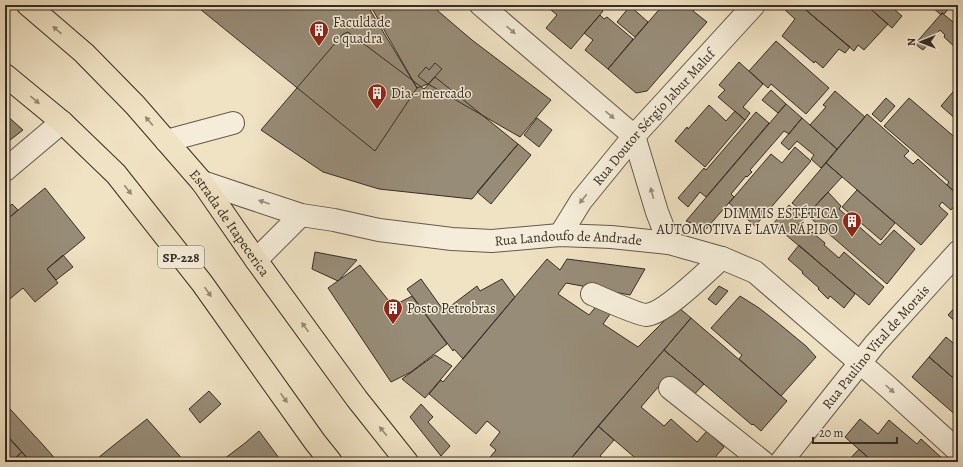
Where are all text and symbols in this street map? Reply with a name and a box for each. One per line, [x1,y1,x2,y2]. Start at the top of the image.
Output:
place label: Faculdade e quadra [333,13,391,48]
building icon: Faculdade e quadra [308,19,330,47]
north arrow [901,22,941,62]
one-way arrow [51,25,62,34]
one-way arrow [506,26,516,35]
text: N [904,38,919,46]
street label: Rua Doutor Sérgio Jabur Maluf [589,43,721,190]
building icon: Dia - mercado [366,82,388,110]
place label: Dia - mercado [391,84,472,103]
one-way arrow [30,95,40,104]
one-way arrow [605,110,615,119]
one-way arrow [145,117,154,126]
street label: Estrada de Itapecerica [185,165,274,281]
one-way arrow [124,184,133,195]
one-way arrow [649,186,655,198]
one-way arrow [579,193,588,204]
one-way arrow [257,199,269,205]
place label: DIMMIS ESTÉTICA AUTOMOTIVA E LAVA RÁPIDO [655,204,839,239]
building icon: DIMMIS ESTÉTICA AUTOMOTIVA E LAVA RÁPIDO [841,210,863,238]
street label: Rua Landoufo de Andrade [494,226,643,251]
road number: SP-228 [158,246,204,268]
street label: Rua Paulino Vital de Morais [818,281,934,413]
one-way arrow [204,287,212,298]
building icon: Posto Petrobras [382,297,404,325]
place label: Posto Petrobras [407,299,496,318]
one-way arrow [301,322,309,333]
one-way arrow [884,384,895,393]
one-way arrow [280,393,288,403]
scale bar [813,419,897,445]
text: 20 m [819,425,843,441]
one-way arrow [379,426,387,437]

